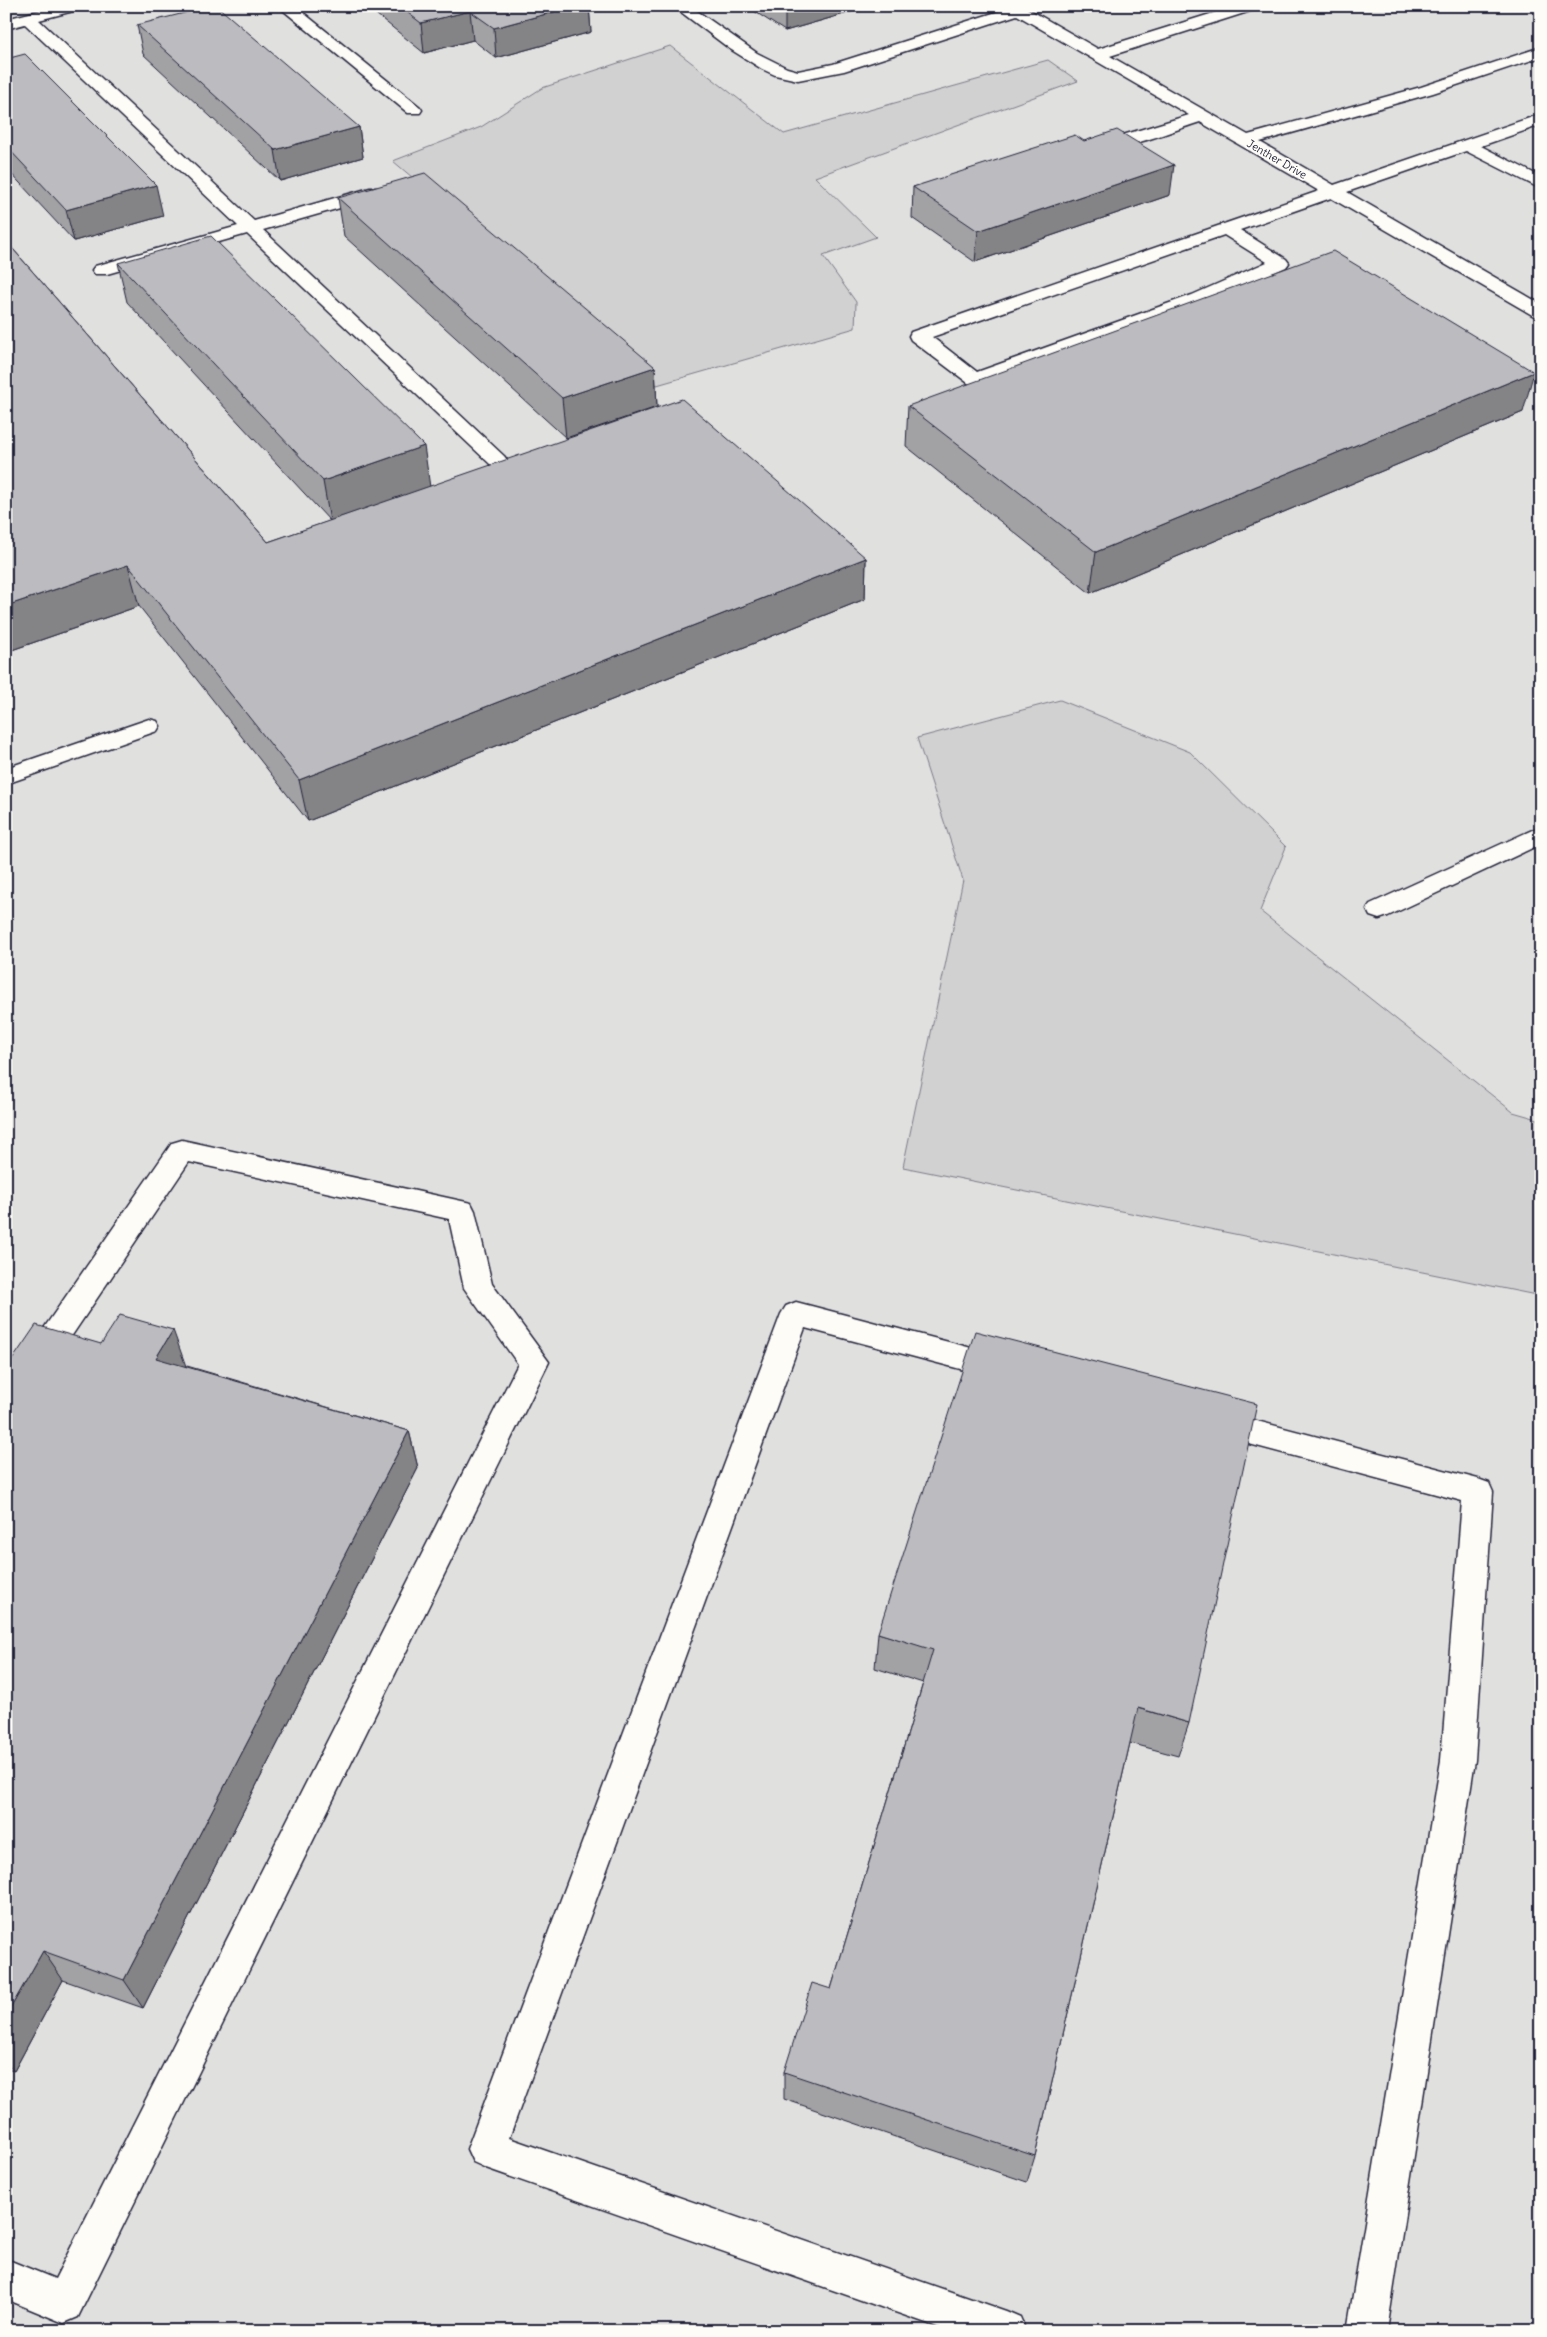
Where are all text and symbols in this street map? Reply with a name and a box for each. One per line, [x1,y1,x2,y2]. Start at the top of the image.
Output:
street label: Jenther Drive [1245,136,1310,182]

